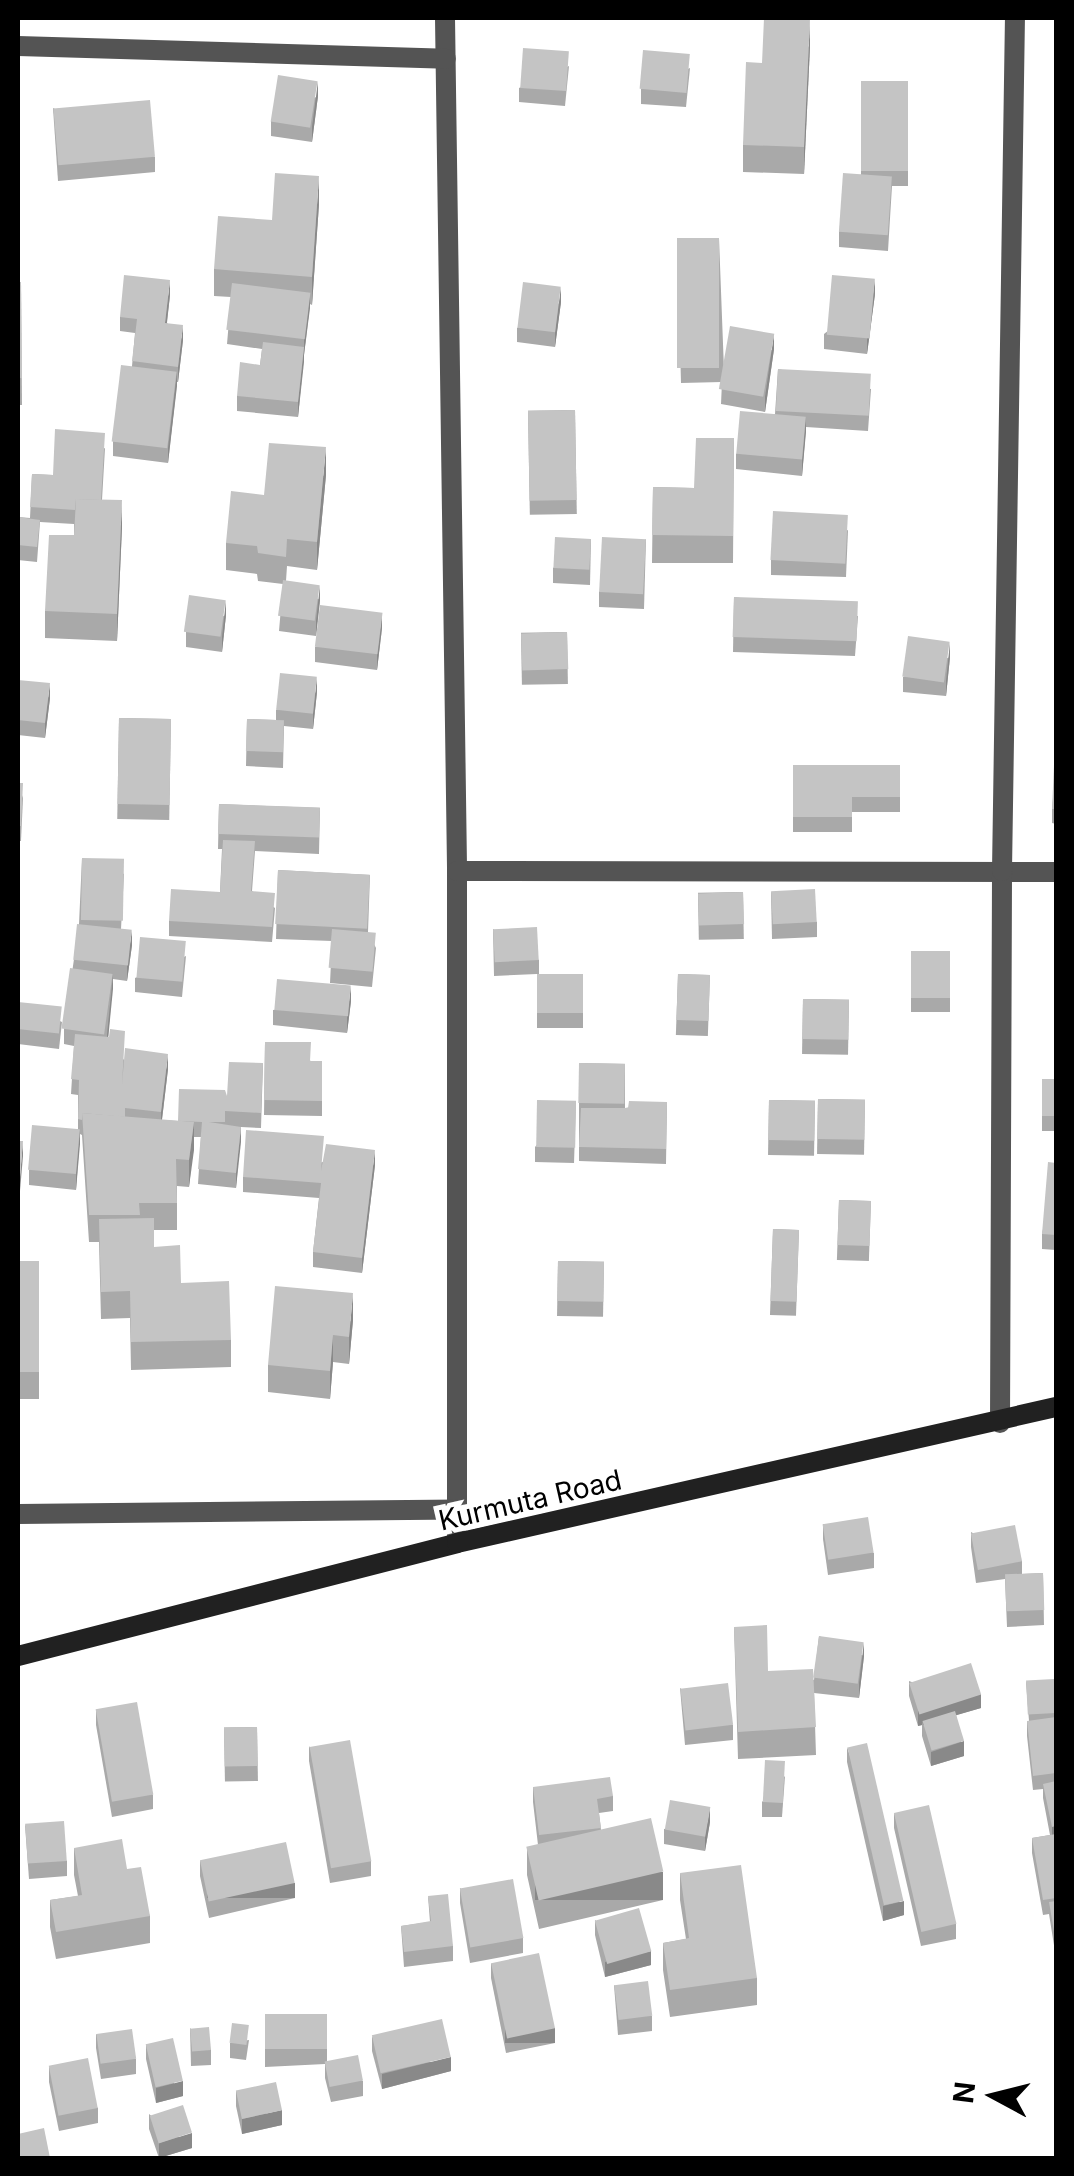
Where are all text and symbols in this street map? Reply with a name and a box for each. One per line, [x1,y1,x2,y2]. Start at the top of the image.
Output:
street label: Kurmuta Road [435,1463,625,1537]
north arrow [944,2046,1044,2146]
text: N [946,2080,982,2105]

